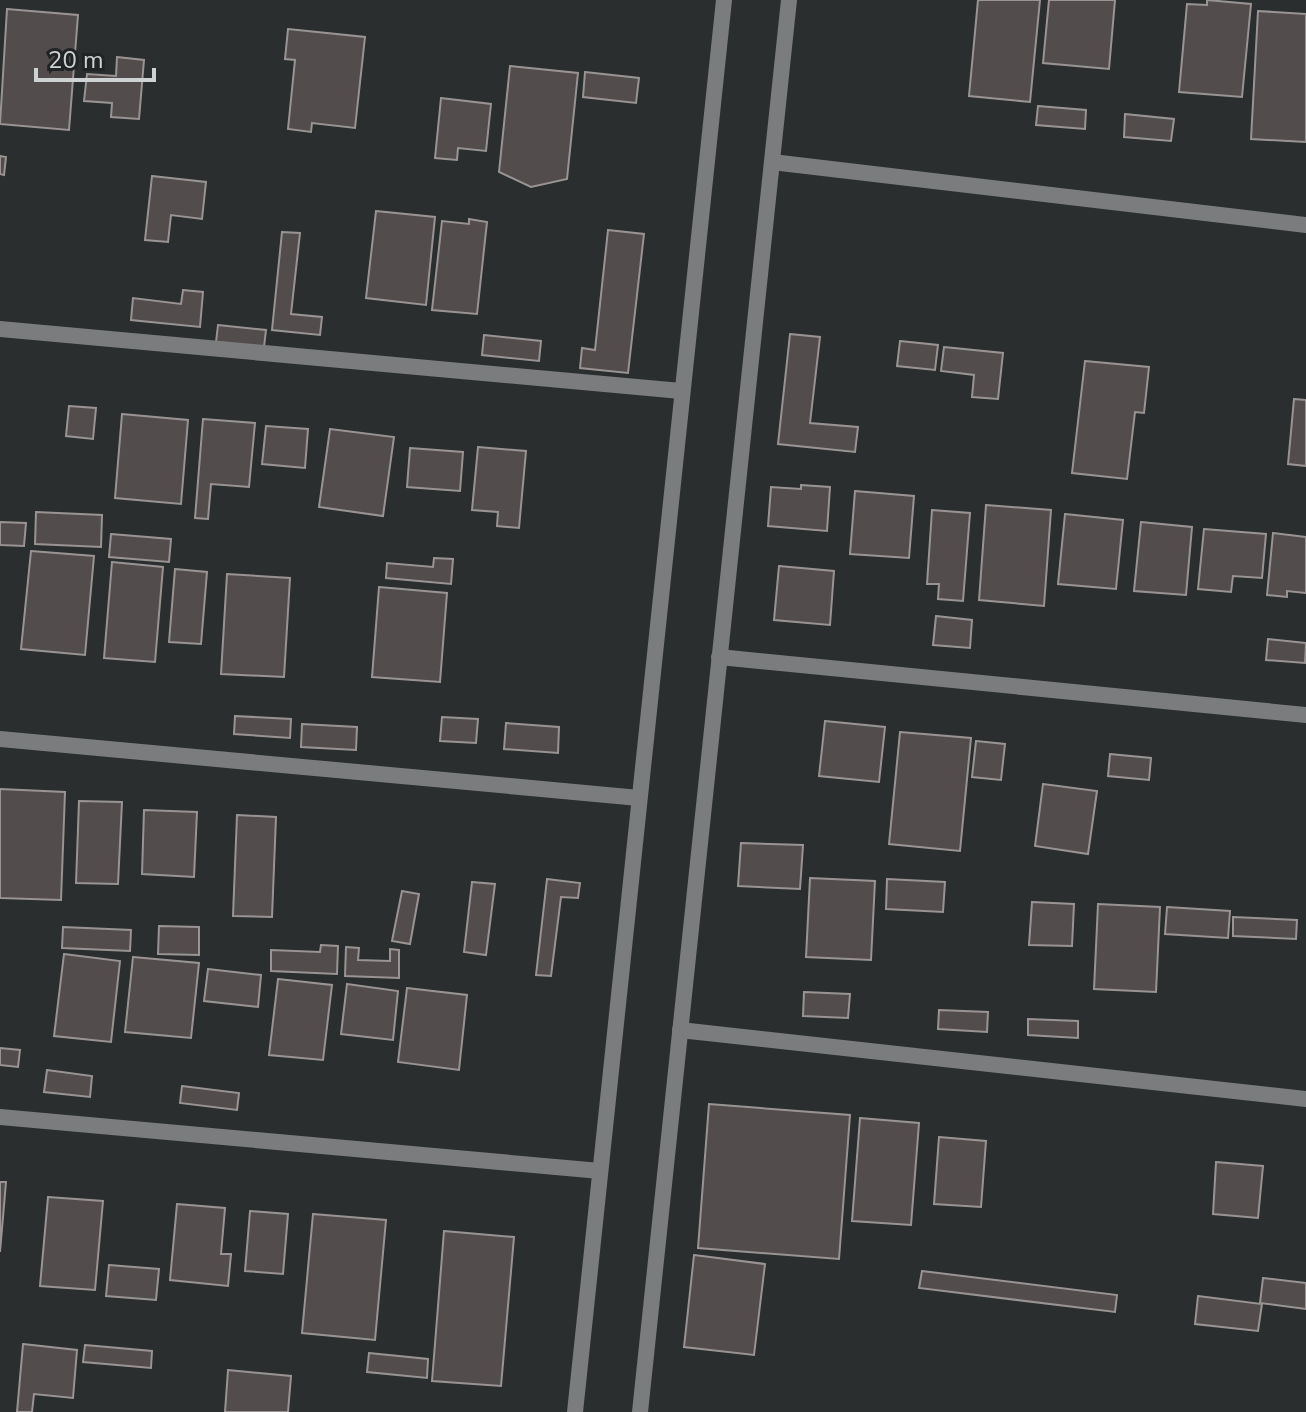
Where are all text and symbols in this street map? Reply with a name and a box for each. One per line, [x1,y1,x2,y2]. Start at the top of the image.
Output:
scale bar [36,32,154,82]
text: 20 m [48,44,104,76]

